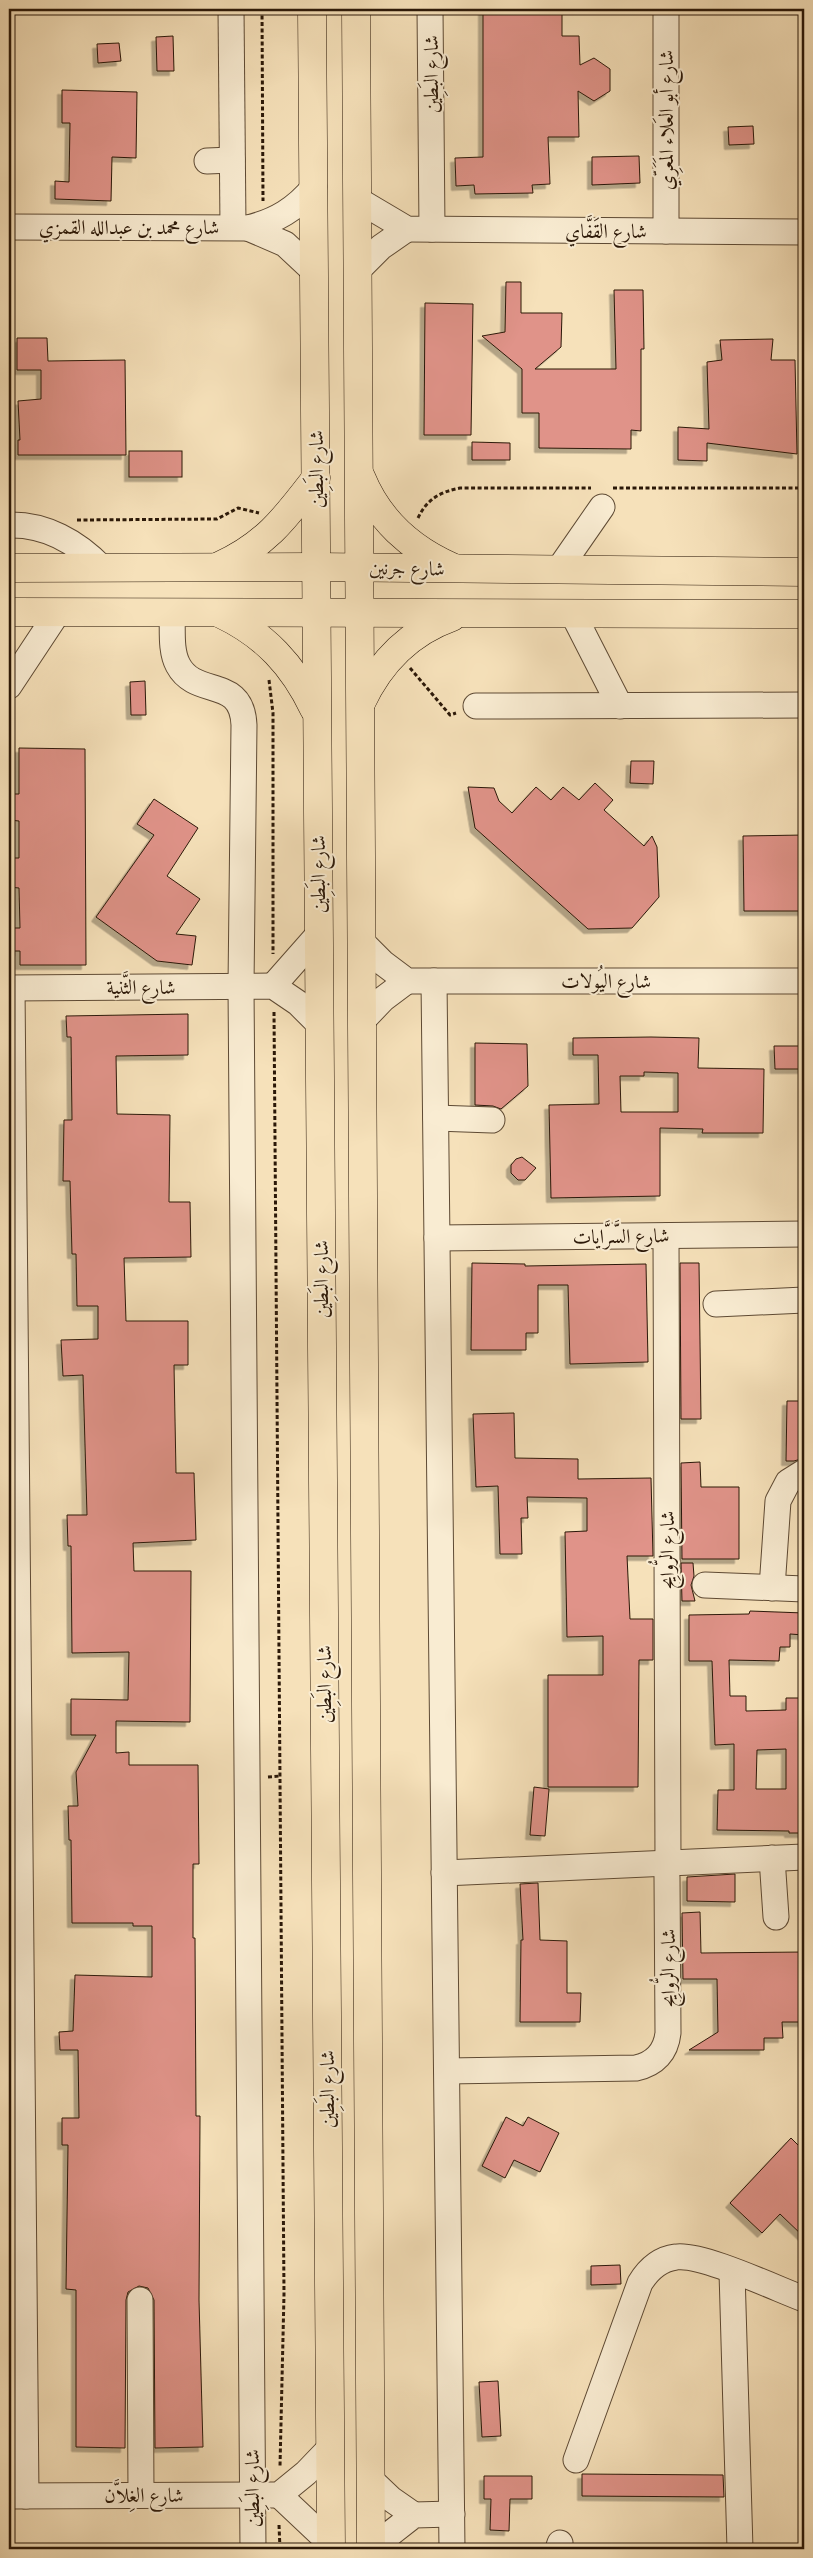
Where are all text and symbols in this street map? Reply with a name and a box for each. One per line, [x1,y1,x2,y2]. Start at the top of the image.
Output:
street label: شارع البَطِين [417,35,449,113]
street label: شارع أبو العَلاء المَعَرِّي [652,50,684,190]
street label: شارع القَفَّاي [565,214,647,249]
street label: شارع محمد بن عبدالله القمزي [39,216,219,245]
street label: شارع البَطِين [302,430,334,508]
street label: شارع جرنين [369,556,445,587]
street label: شارع البَطِين [304,835,336,913]
street label: شارع اليُولات [561,965,651,999]
street label: شارع الثَّنية [106,970,176,1005]
street label: شارع السَّرَّايات [572,1218,670,1255]
street label: شارع البَطِين [307,1240,339,1318]
street label: شارع الرُّوايِح [648,1511,685,1589]
street label: شارع البَطِين [310,1645,342,1723]
street label: شارع الرُّوايِح [649,1929,686,2007]
street label: شارع البَطِين [313,2050,345,2128]
street label: شارع البَطِين [238,2449,270,2527]
street label: شارع الغِلاَّن [104,2478,184,2513]

